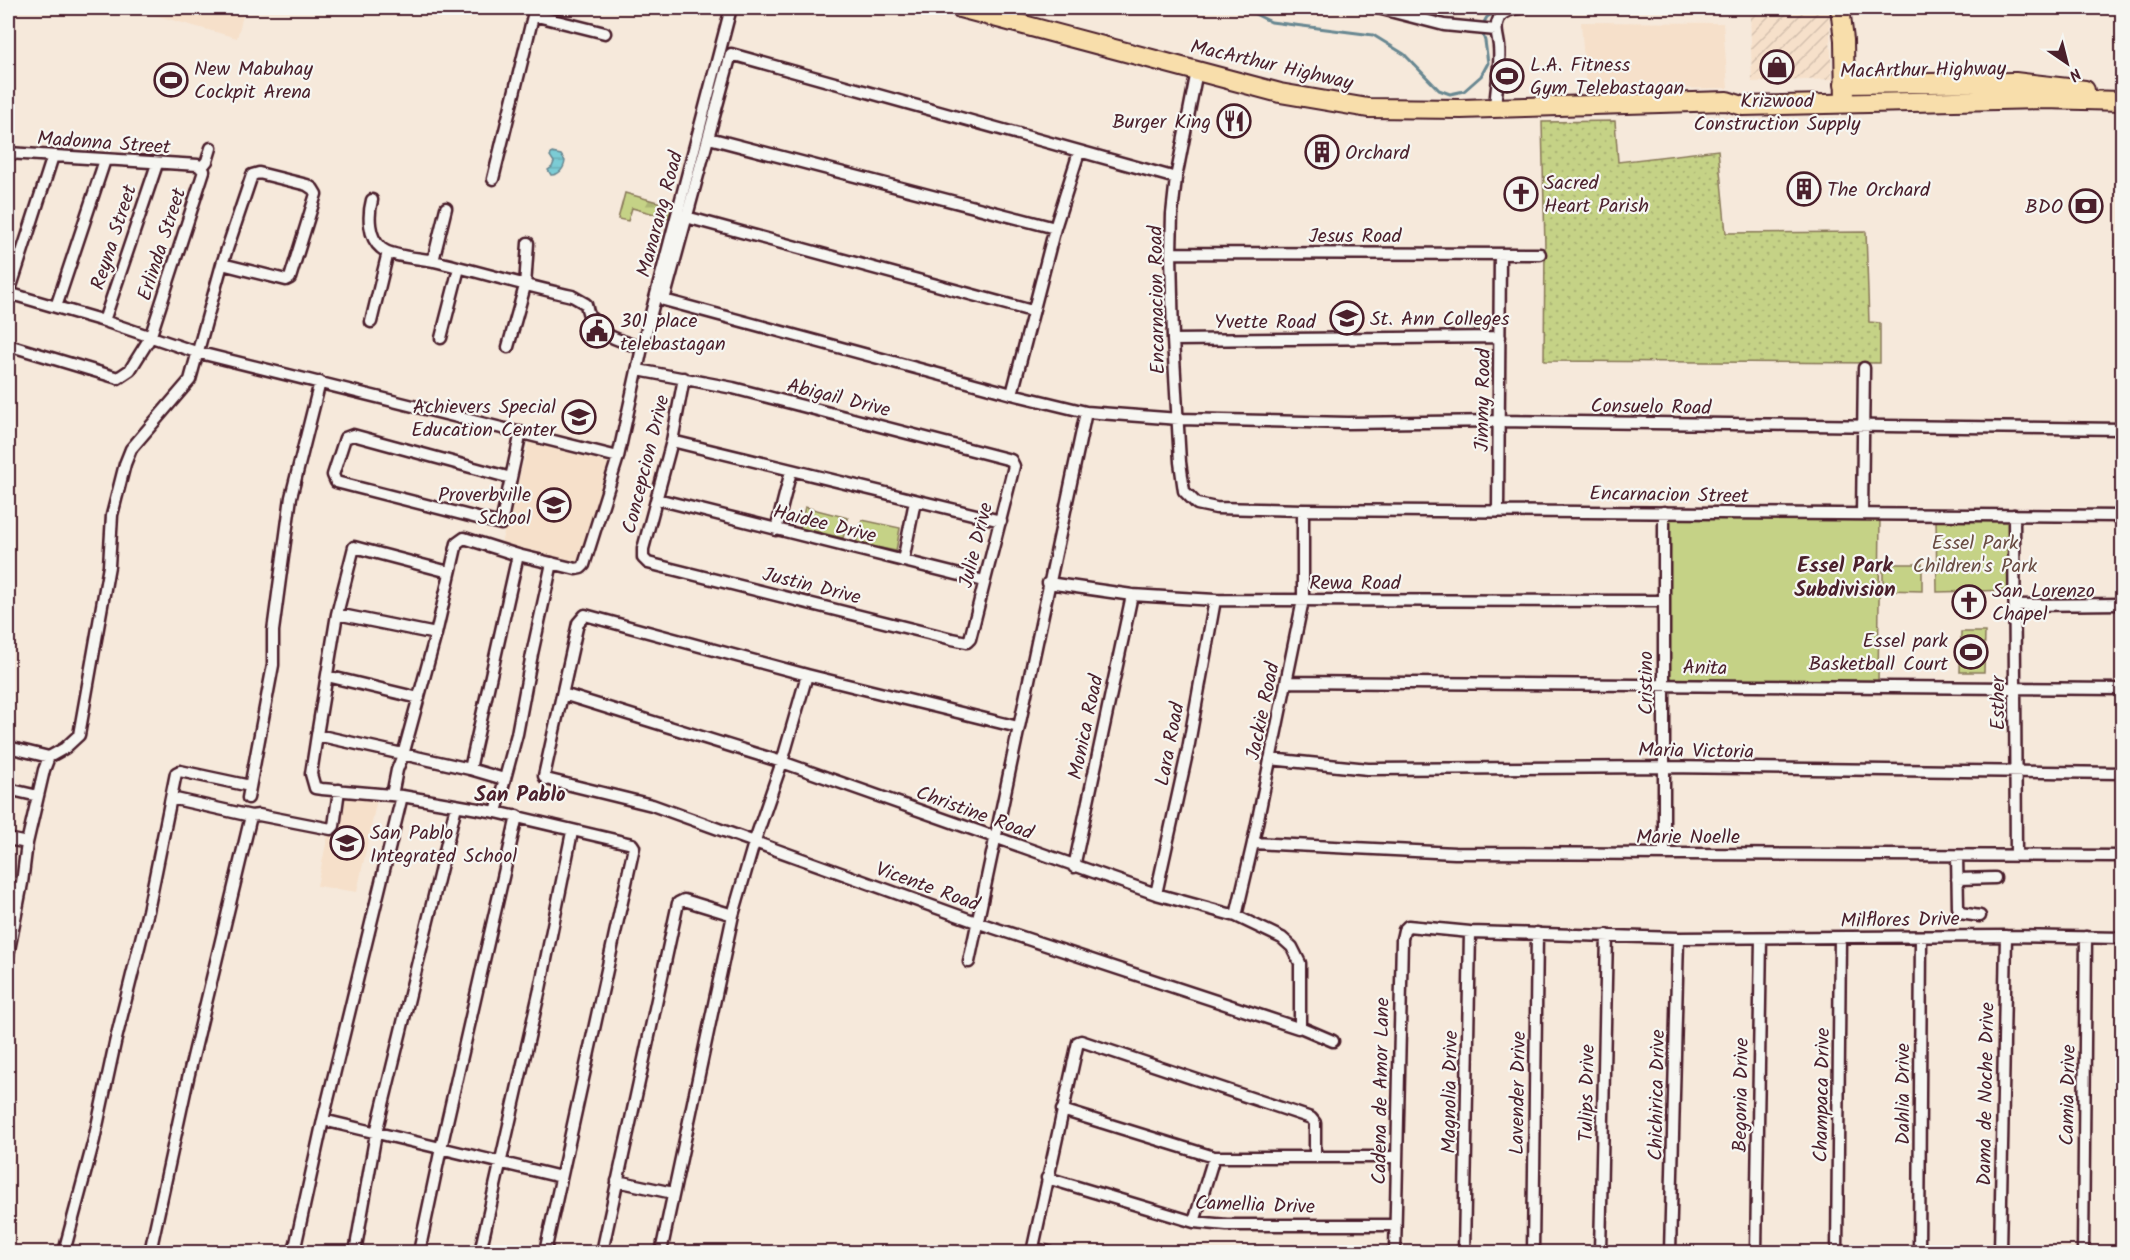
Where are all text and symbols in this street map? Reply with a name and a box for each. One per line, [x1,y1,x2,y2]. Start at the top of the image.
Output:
street label: MacArthur Highway [1187,32,1357,100]
north arrow [2037,33,2097,93]
shop icon: Krizwood Construction Supply [1759,49,1795,85]
place label: L.A. Fitness Gym Telebastagan [1530,50,1684,105]
place label: New Mabuhay Cockpit Arena [194,54,313,109]
street label: MacArthur Highway [1840,54,2007,88]
sports icon: L.A. Fitness Gym Telebastagan [1489,58,1525,94]
text: N [2063,61,2086,87]
sports icon: New Mabuhay Cockpit Arena [153,62,189,98]
place label: Krizwood Construction Supply [1694,86,1861,141]
restaurant icon: Burger King [1216,103,1252,139]
place label: Burger King [1112,107,1211,139]
street label: Madonna Street [36,123,172,165]
building icon: Orchard [1304,134,1340,170]
place label: Orchard [1345,138,1411,170]
street label: Manarang Road [629,147,693,281]
place label: Sacred Heart Parish [1544,168,1649,223]
building icon: The Orchard [1786,171,1822,207]
place label: The Orchard [1827,175,1931,207]
church icon: Sacred Heart Parish [1503,176,1539,212]
street label: Reyna Street [83,181,147,294]
street label: Erlinda Street [130,184,196,305]
bank icon: BDO [2068,188,2104,224]
place label: BDO [2025,192,2063,224]
street label: Jesus Road [1308,221,1403,253]
street label: Encarnacion Road [1141,224,1175,375]
school or university icon: St. Ann Colleges [1329,300,1365,336]
place label: St. Ann Colleges [1370,304,1510,336]
place label: 301 place telebastagan [620,306,726,361]
street label: Yvette Road [1214,307,1317,339]
public building icon: 301 place telebastagan [579,313,615,349]
street label: Jimmy Road [1467,347,1501,452]
street label: Abigail Drive [783,371,894,427]
street label: Consuelo Road [1590,391,1713,425]
place label: Achievers Special Education Center [411,392,557,447]
street label: Concepcion Drive [614,392,680,537]
school or university icon: Achievers Special Education Center [561,399,597,435]
street label: Encarnacion Street [1589,479,1749,513]
place label: Proverbville School [438,480,531,535]
school or university icon: Proverbville School [536,487,572,523]
street label: Haidee Drive [770,497,879,553]
street label: Julie Drive [951,499,1003,592]
park label: Essel Park Children's Park [1913,528,2038,583]
district label: Essel Park Subdivision [1794,550,1896,607]
street label: Justin Drive [759,559,864,615]
street label: Rewa Road [1309,568,1402,600]
place label: San Lorenzo Chapel [1992,576,2095,631]
church icon: San Lorenzo Chapel [1951,584,1987,620]
place label: Essel park Basketball Court [1809,626,1949,681]
sports icon: Essel park Basketball Court [1953,634,1989,670]
street label: Cristino [1631,651,1663,715]
street label: Anita [1682,653,1728,685]
street label: Jackie Road [1238,659,1290,763]
street label: Monica Road [1060,671,1114,783]
street label: Esther [1983,674,2015,730]
street label: Lara Road [1147,699,1195,789]
street label: Maria Victoria [1638,735,1754,769]
street label: Christine Road [911,778,1038,850]
district label: San Pablo [474,779,566,812]
place label: San Pablo Integrated School [370,818,517,873]
street label: Marie Noelle [1636,822,1740,854]
school or university icon: San Pablo Integrated School [329,825,365,861]
street label: Vicente Road [871,854,985,922]
street label: Milflores Drive [1840,904,1960,938]
street label: Cadena de Amor Lane [1364,997,1400,1185]
street label: Dama de Noche Drive [1969,1002,2005,1186]
street label: Champaca Drive [1806,1027,1840,1163]
street label: Chichirica Drive [1641,1029,1675,1161]
street label: Magnolia Drive [1434,1030,1468,1154]
street label: Lavender Drive [1502,1031,1536,1155]
street label: Begonia Drive [1725,1037,1759,1153]
street label: Dahlia Drive [1888,1043,1920,1145]
street label: Tulips Drive [1571,1044,1605,1142]
street label: Camia Drive [2052,1044,2086,1146]
street label: Camellia Drive [1194,1188,1315,1224]

